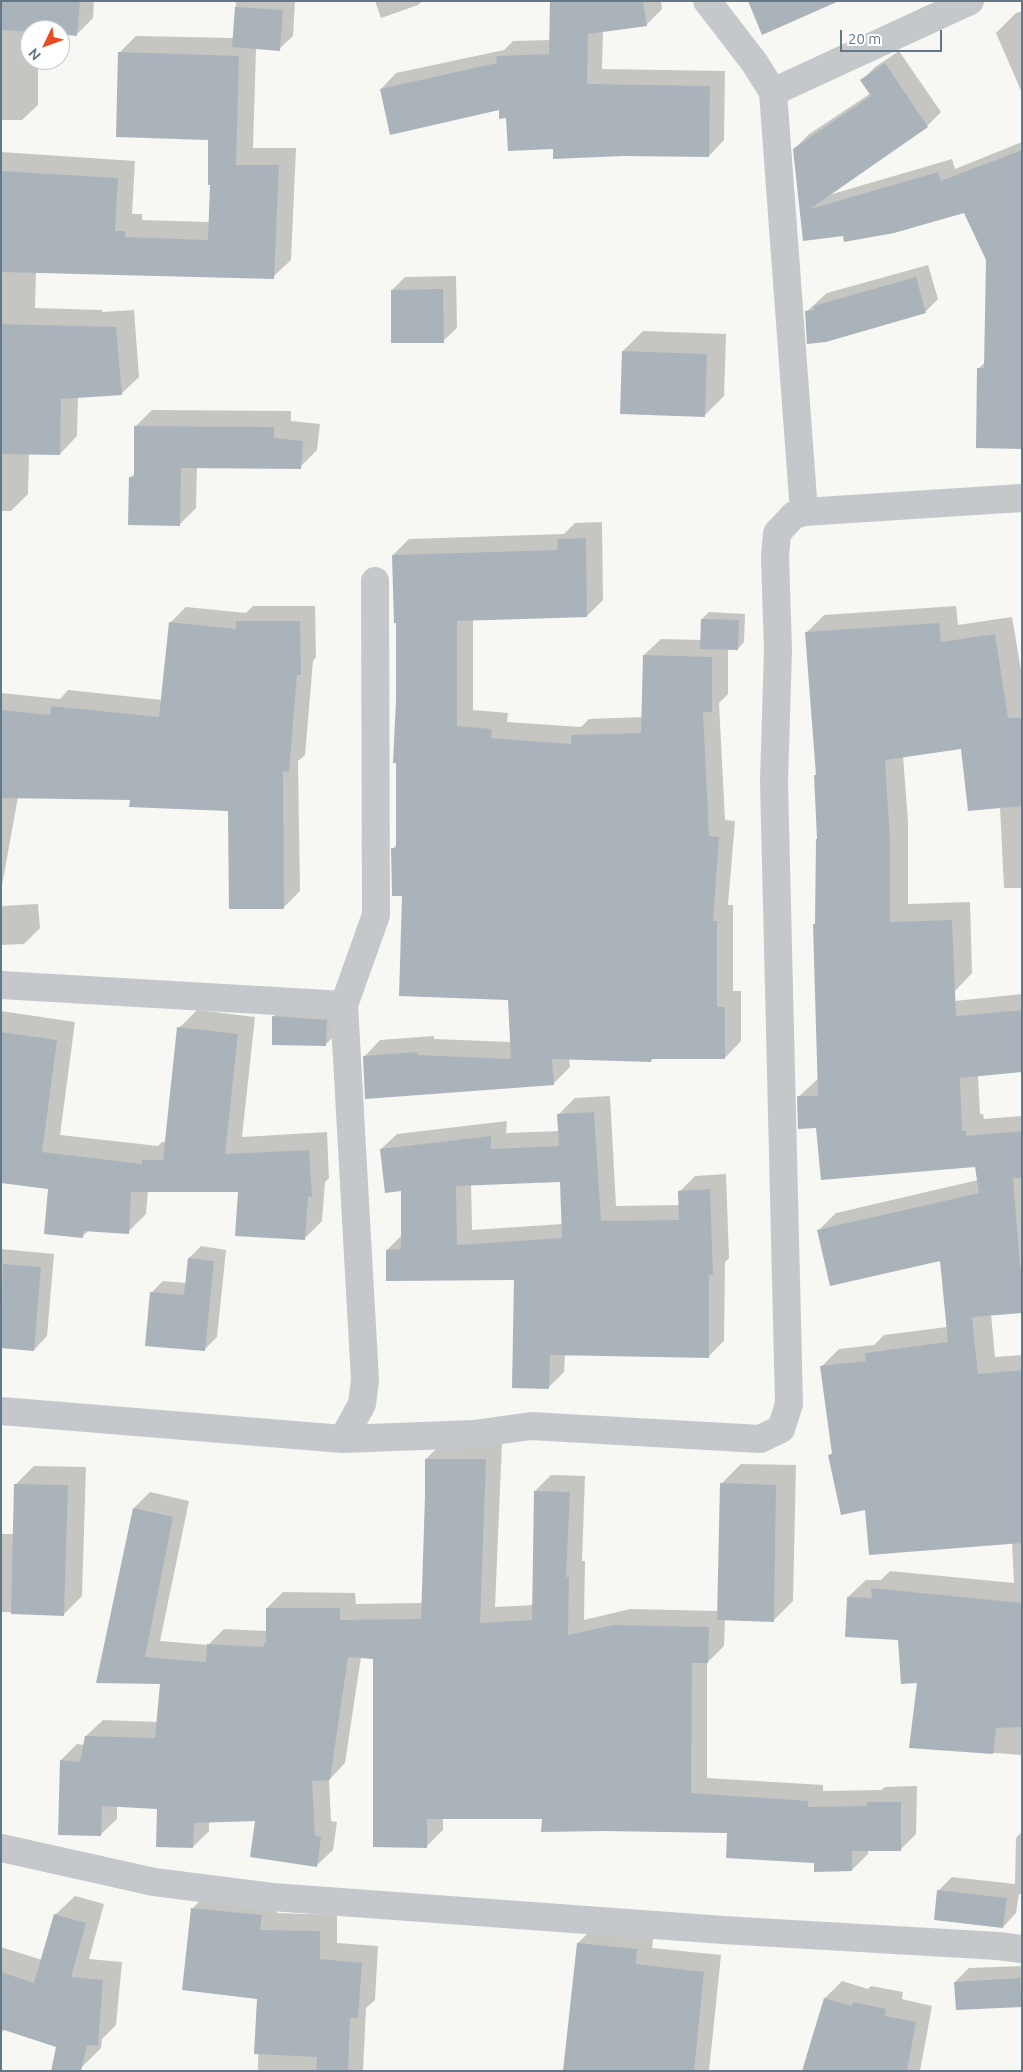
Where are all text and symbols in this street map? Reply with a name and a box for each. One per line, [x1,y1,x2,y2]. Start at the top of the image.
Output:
north arrow [20,20,70,70]
scale bar [843,20,946,52]
text: 20 m [848,30,881,47]
text: N [25,45,44,64]

